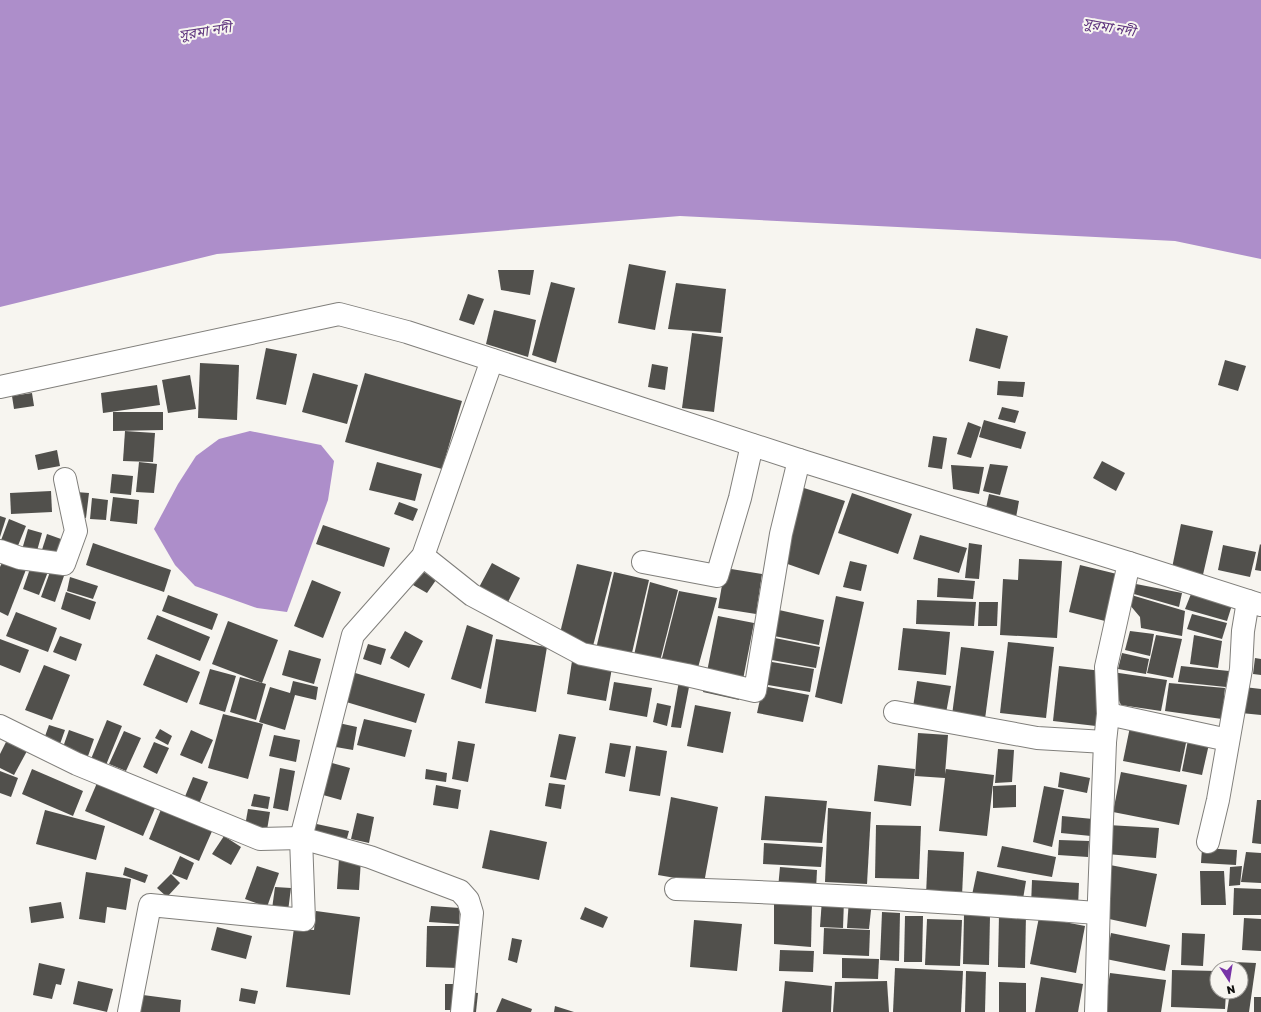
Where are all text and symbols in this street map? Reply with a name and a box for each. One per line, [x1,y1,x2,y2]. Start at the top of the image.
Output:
water label: সুরমা নদী [1081,14,1140,41]
water label: সুরমা নদী [178,17,236,44]
north arrow [1209,960,1249,1000]
text: N [1226,983,1237,997]

